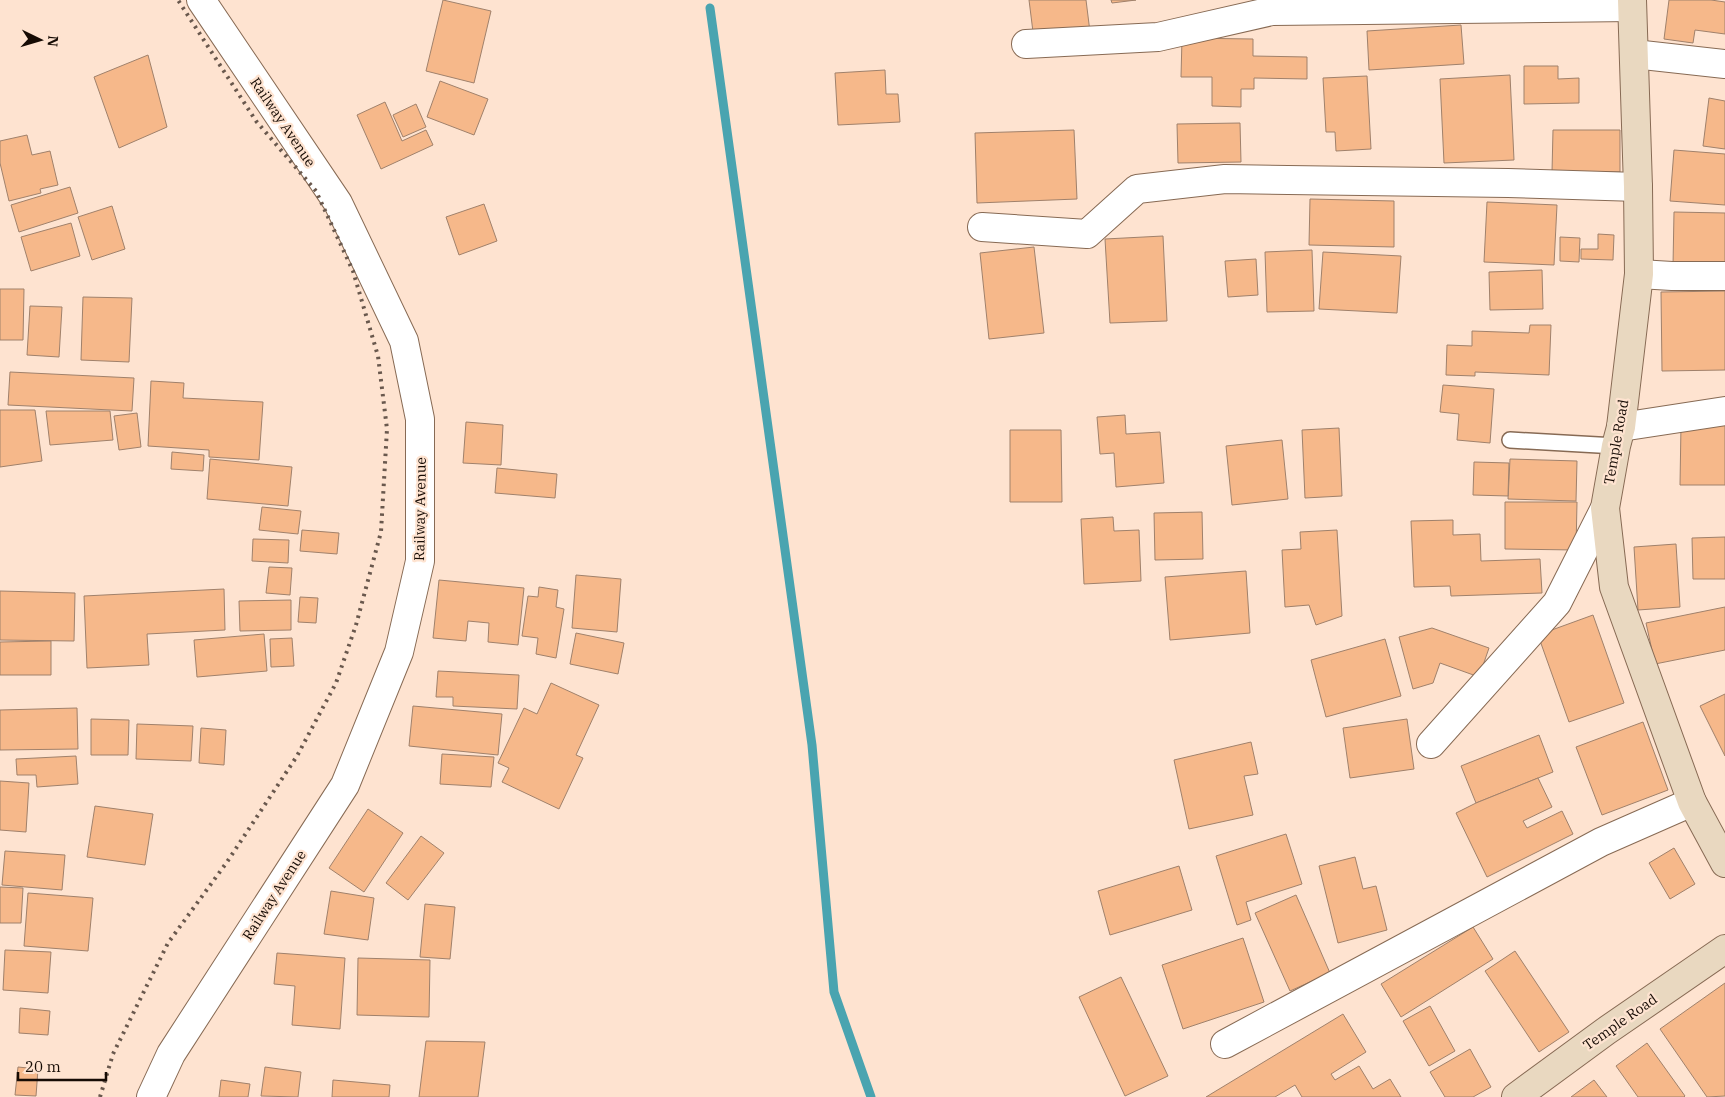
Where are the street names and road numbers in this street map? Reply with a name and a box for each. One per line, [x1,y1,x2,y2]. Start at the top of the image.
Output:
street label: Railway Avenue [246,74,320,170]
street label: Temple Road [1600,397,1632,486]
street label: Railway Avenue [410,457,430,561]
street label: Railway Avenue [238,847,310,943]
street label: Temple Road [1579,990,1661,1054]

